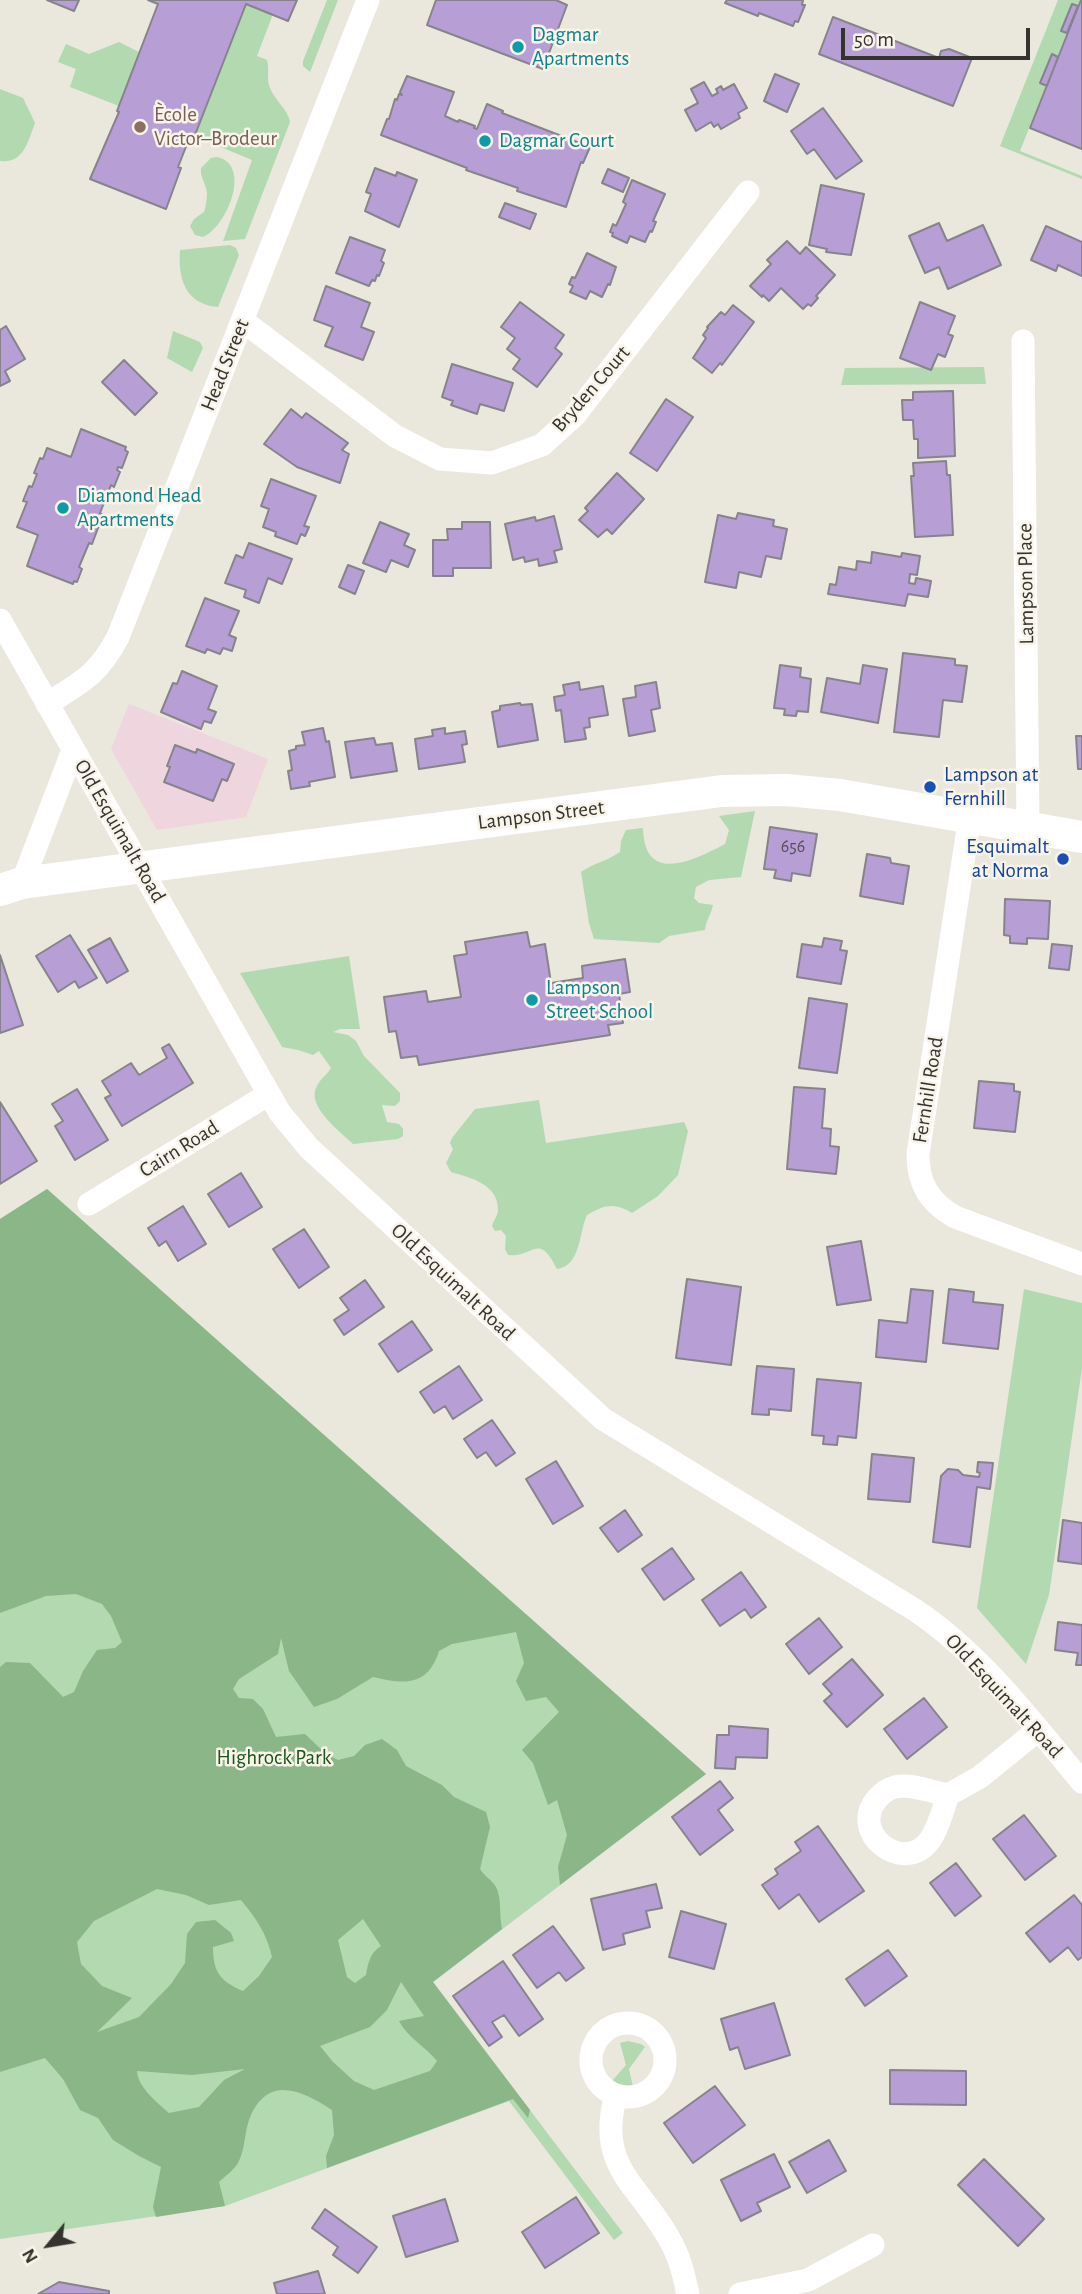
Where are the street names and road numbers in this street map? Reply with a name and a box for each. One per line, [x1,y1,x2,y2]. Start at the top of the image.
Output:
street label: Head Street [195,315,255,415]
street label: Bryden Court [547,341,635,437]
street label: Lampson Place [1012,523,1040,645]
street label: Old Esquimalt Road [69,755,171,907]
street label: Lampson Street [476,795,606,835]
street label: Fernhill Road [907,1035,949,1145]
street label: Cairn Road [135,1115,223,1183]
street label: Old Esquimalt Road [386,1218,520,1346]
street label: Old Esquimalt Road [940,1629,1068,1763]

